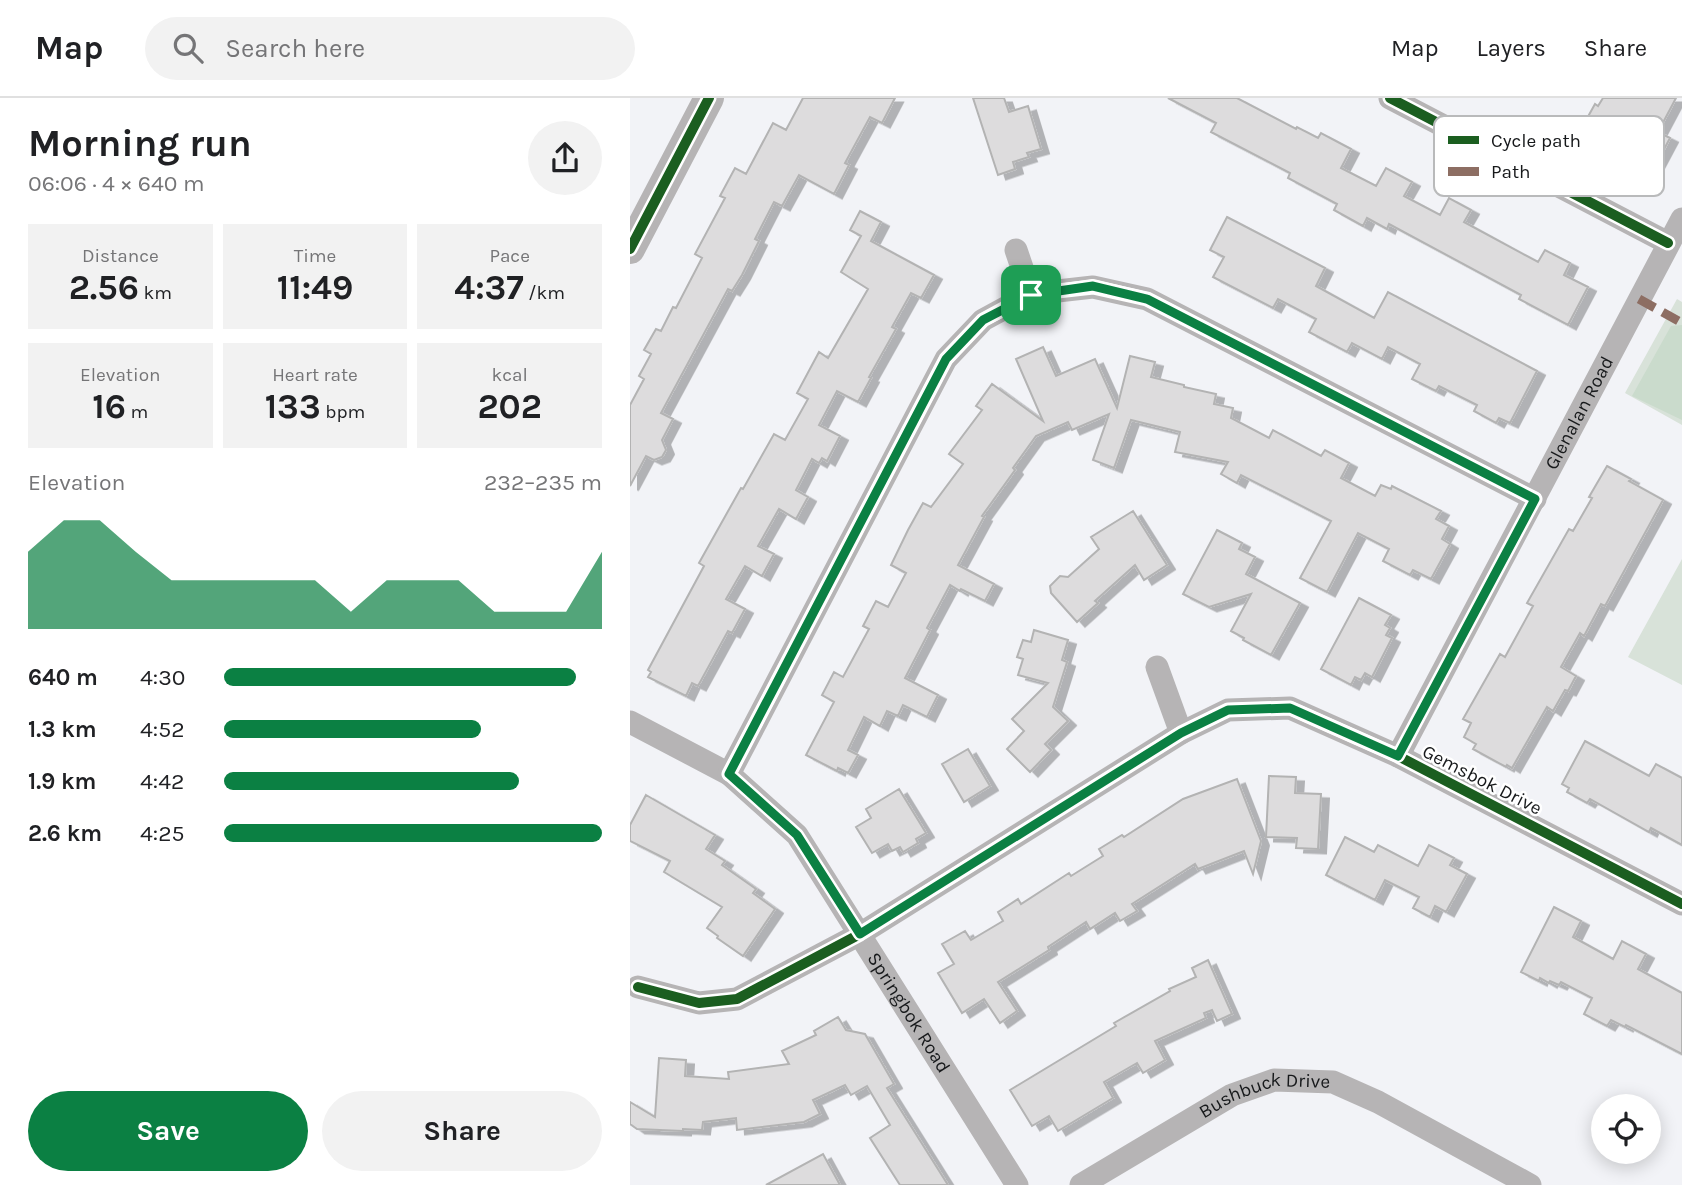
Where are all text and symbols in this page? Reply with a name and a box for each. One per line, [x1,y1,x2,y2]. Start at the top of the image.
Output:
search box [145,17,635,80]
text: Map [35,29,103,67]
icon: search [169,29,207,67]
text: Search here [225,33,365,64]
text: Map [1391,34,1439,62]
text: Layers [1477,34,1546,62]
text: Share [1584,34,1647,62]
legend [1434,116,1664,196]
text: Morning run [28,121,252,166]
button: share [528,121,602,195]
text: Cycle path [1491,130,1581,152]
text: Path [1491,161,1531,183]
text: 06:06 · 4 × 640 m [28,170,204,197]
text: Distance [82,245,159,267]
text: Time [294,245,336,267]
text: Pace [489,245,530,267]
pin [1001,265,1061,325]
text: 2.56 [69,267,139,308]
text: 11:49 [277,267,353,308]
text: 4:37 [454,267,524,308]
icon: arrive [1012,276,1050,314]
text: km [139,282,172,304]
text: /km [524,282,565,304]
street label: Glenalan Road [1540,353,1618,473]
text: Elevation [80,364,161,386]
text: Heart rate [272,364,358,386]
text: kcal [492,364,528,386]
text: 16 [92,386,126,427]
text: 133 [265,386,321,427]
text: 202 [477,386,542,427]
text: m [126,401,148,423]
text: bpm [321,401,365,423]
text: Elevation [28,469,125,496]
text: 232–235 m [484,469,602,496]
text: 640 m [28,664,98,691]
text: 4:30 [140,664,185,691]
text: 1.3 km [28,716,97,743]
text: 4:52 [140,716,184,743]
street label: Gemsbok Drive [1419,740,1545,820]
text: 1.9 km [28,768,96,795]
text: 4:42 [140,768,184,795]
text: 2.6 km [28,820,102,847]
text: 4:25 [140,820,184,847]
street label: Springbok Road [863,948,955,1077]
street label: Bushbuck Drive [1195,1069,1330,1123]
button: Save [28,1091,308,1171]
button: Share [322,1091,602,1171]
map controls [1591,1094,1661,1164]
button: locate [1591,1094,1661,1164]

